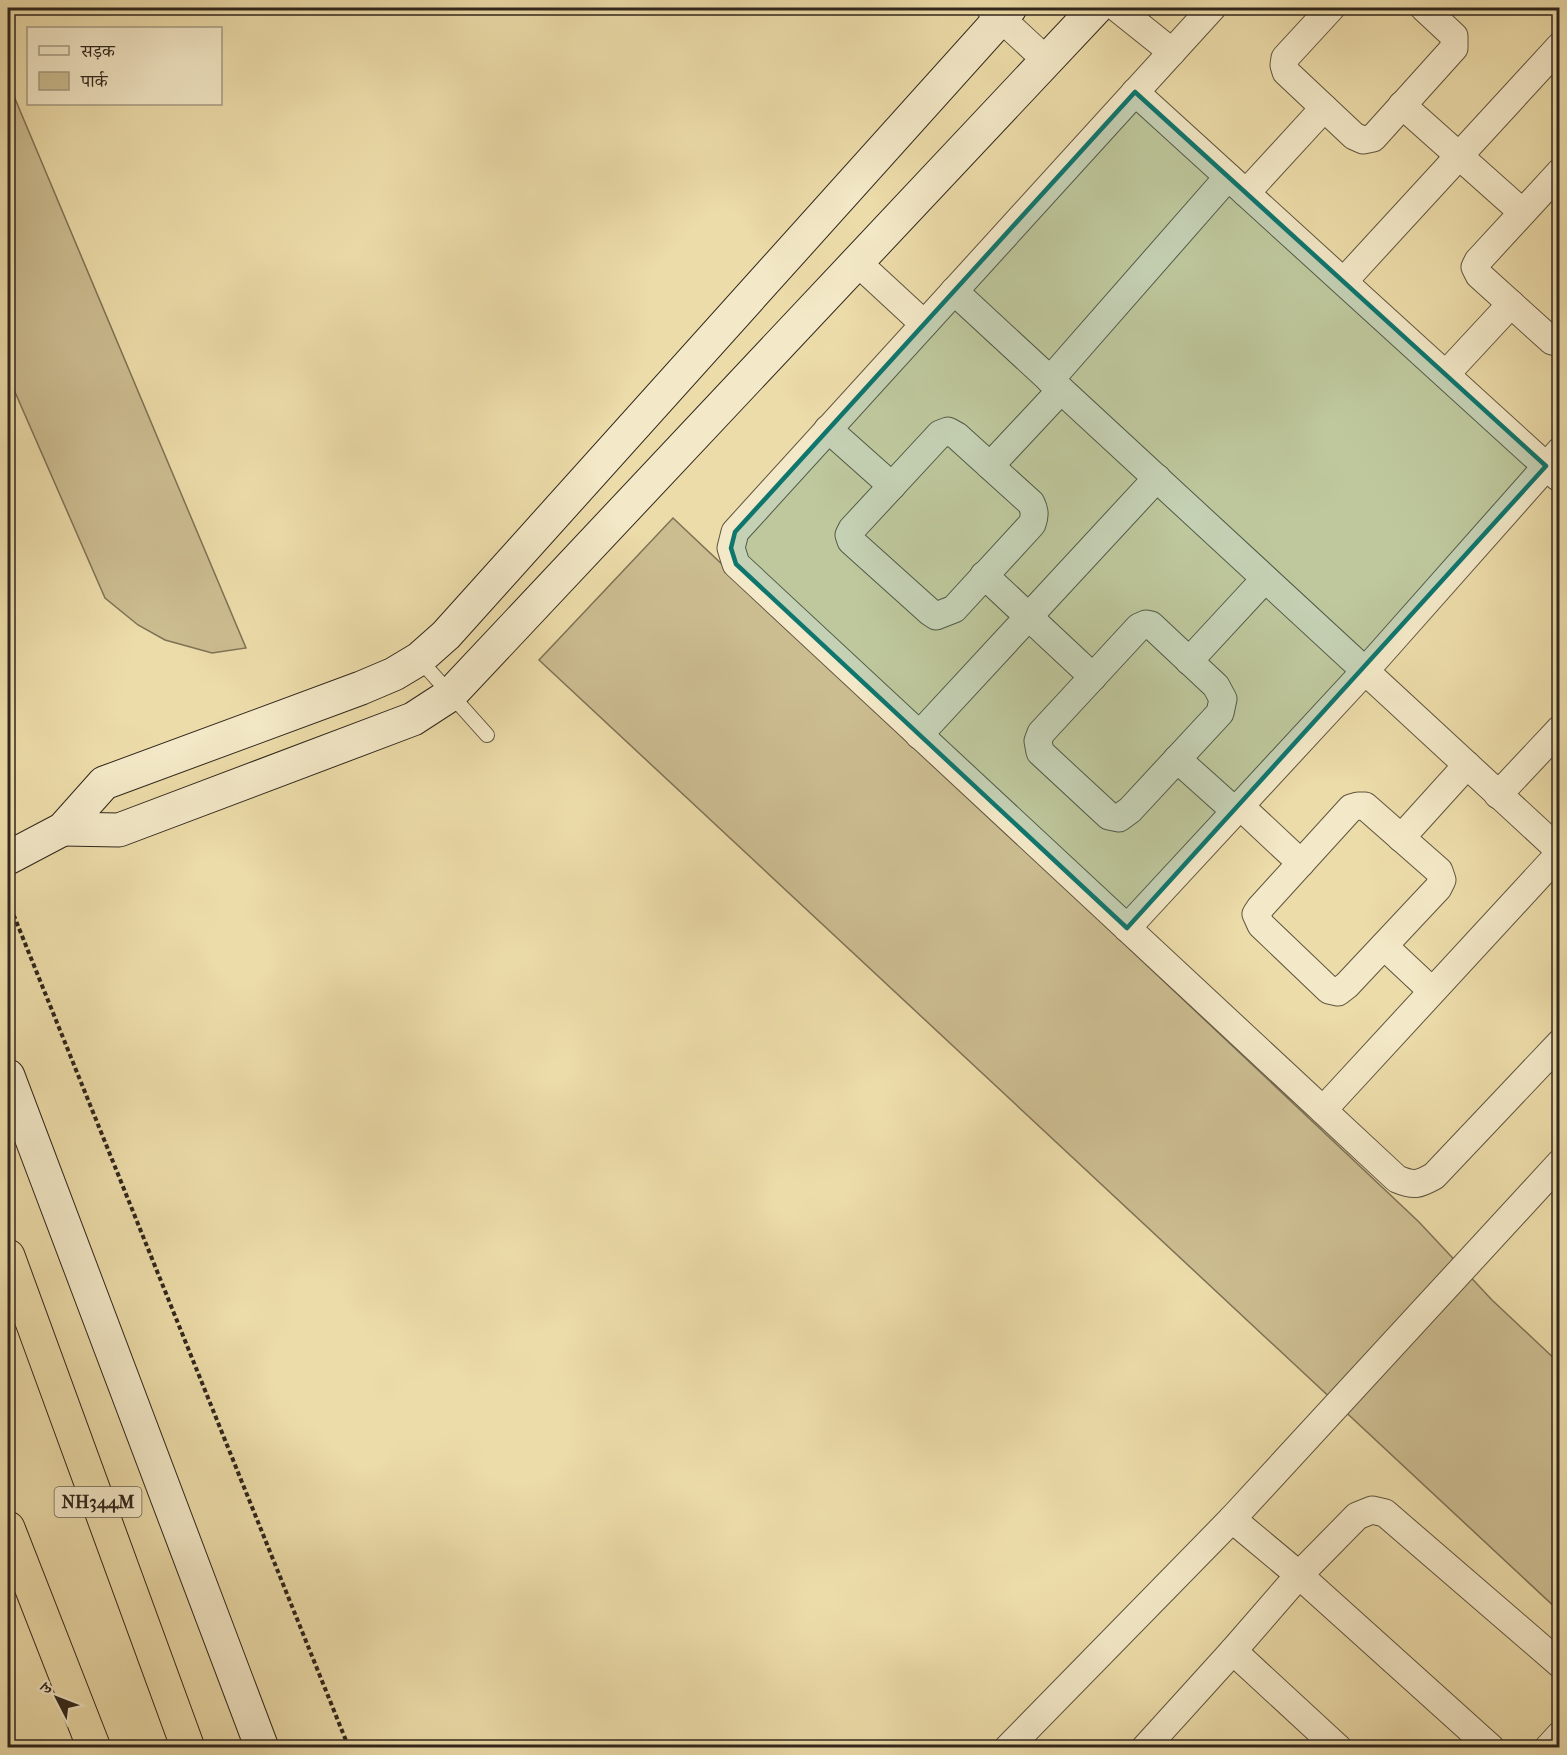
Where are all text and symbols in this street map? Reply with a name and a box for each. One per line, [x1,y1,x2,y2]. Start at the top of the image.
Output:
legend [27,27,222,105]
text: सड़क [80,41,116,62]
text: पार्क [80,71,109,92]
road number: NH344M [54,1487,142,1517]
north arrow [27,1668,87,1728]
text: उ [36,1678,57,1698]

